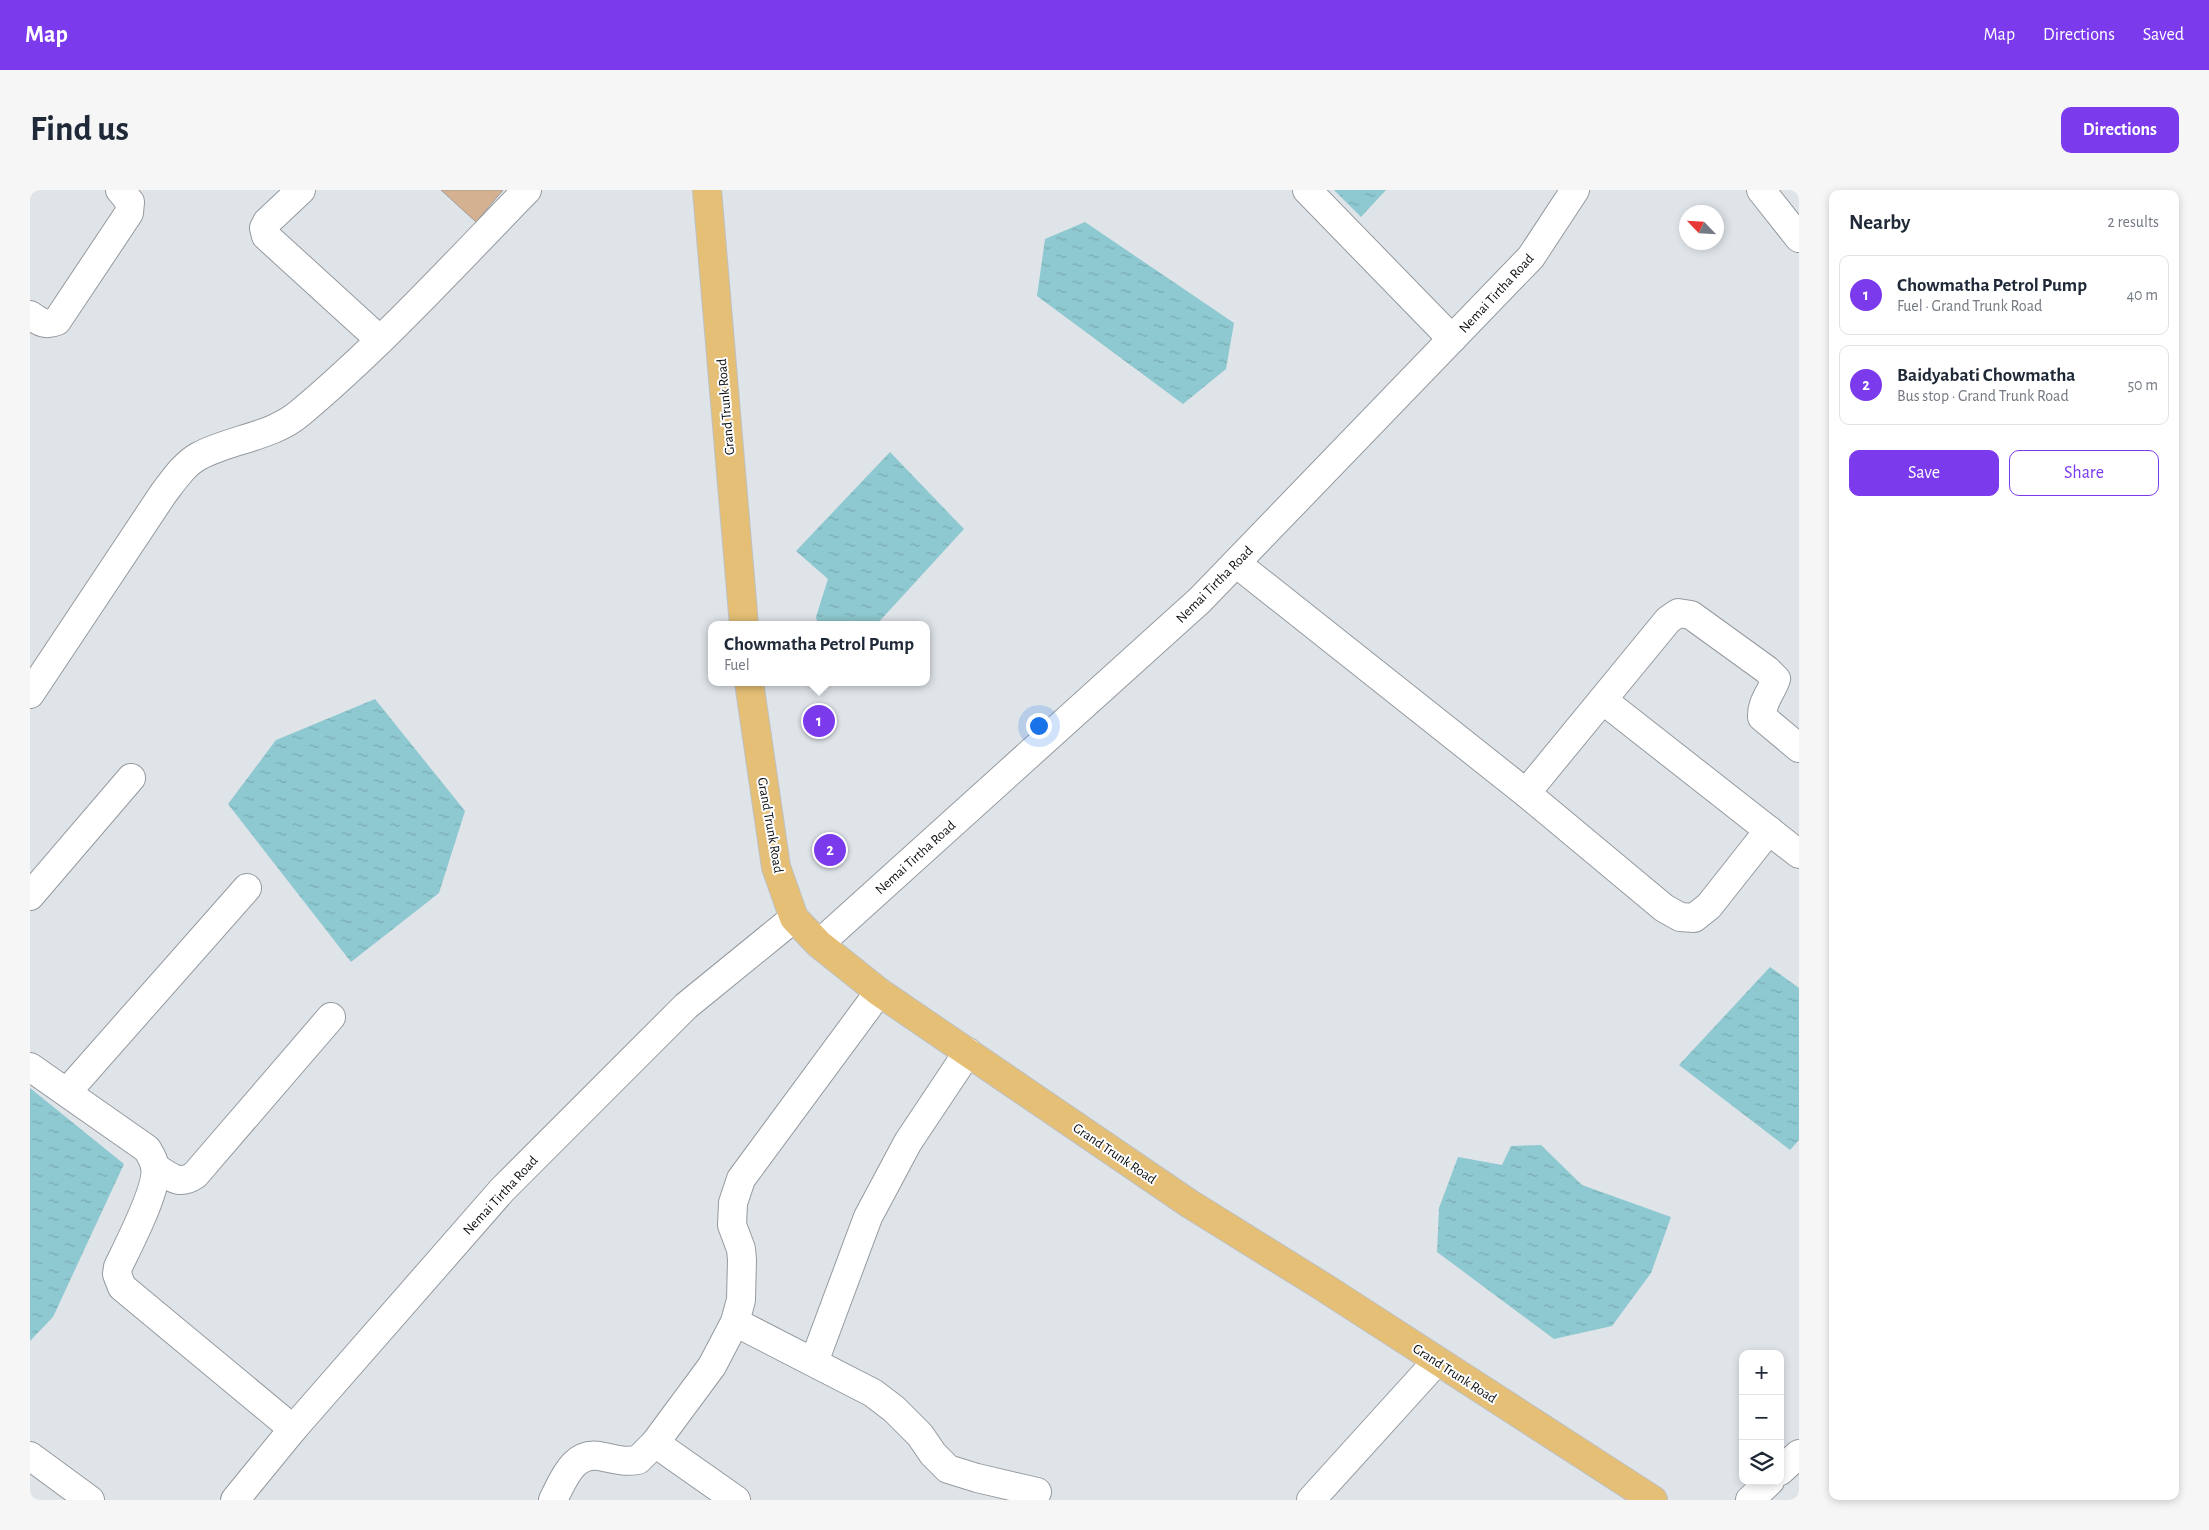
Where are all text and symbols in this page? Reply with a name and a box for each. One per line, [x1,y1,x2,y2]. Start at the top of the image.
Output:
text: Map [25,23,68,47]
text: Map [1984,26,2015,44]
text: Directions [2043,26,2115,44]
text: Saved [2143,26,2184,44]
button: Directions [2061,107,2179,153]
text: Find us [30,112,129,147]
north arrow [1679,205,1724,250]
text: Nearby [1849,212,1910,233]
text: 2 results [2107,214,2159,230]
street label: Nemai Tirtha Road [1457,252,1537,336]
text: Chowmatha Petrol Pump [1897,276,2087,295]
text: 1 [1863,287,1869,303]
text: 40 m [2126,287,2158,303]
text: Fuel · Grand Trunk Road [1897,298,2042,314]
street label: Grand Trunk Road [715,358,737,456]
text: Baidyabati Chowmatha [1897,366,2075,385]
text: 2 [1862,377,1870,393]
text: 50 m [2127,377,2158,393]
text: Bus stop · Grand Trunk Road [1897,388,2069,404]
button: Save [1849,450,1999,496]
button: Share [2009,450,2159,496]
street label: Nemai Tirtha Road [1174,544,1256,626]
popup [708,621,930,686]
text: Chowmatha Petrol Pump [724,635,914,654]
text: Fuel [724,657,750,673]
pin: 1 [803,702,835,740]
your location [1026,713,1052,739]
street label: Grand Trunk Road [755,776,785,874]
street label: Nemai Tirtha Road [873,818,958,897]
pin: 2 [814,831,846,869]
street label: Grand Trunk Road [1070,1121,1159,1187]
street label: Nemai Tirtha Road [461,1154,541,1238]
street label: Grand Trunk Road [1410,1342,1499,1406]
map controls [1739,1350,1784,1485]
button: + [1739,1350,1784,1395]
button: − [1739,1395,1784,1440]
button: layers [1739,1440,1784,1485]

